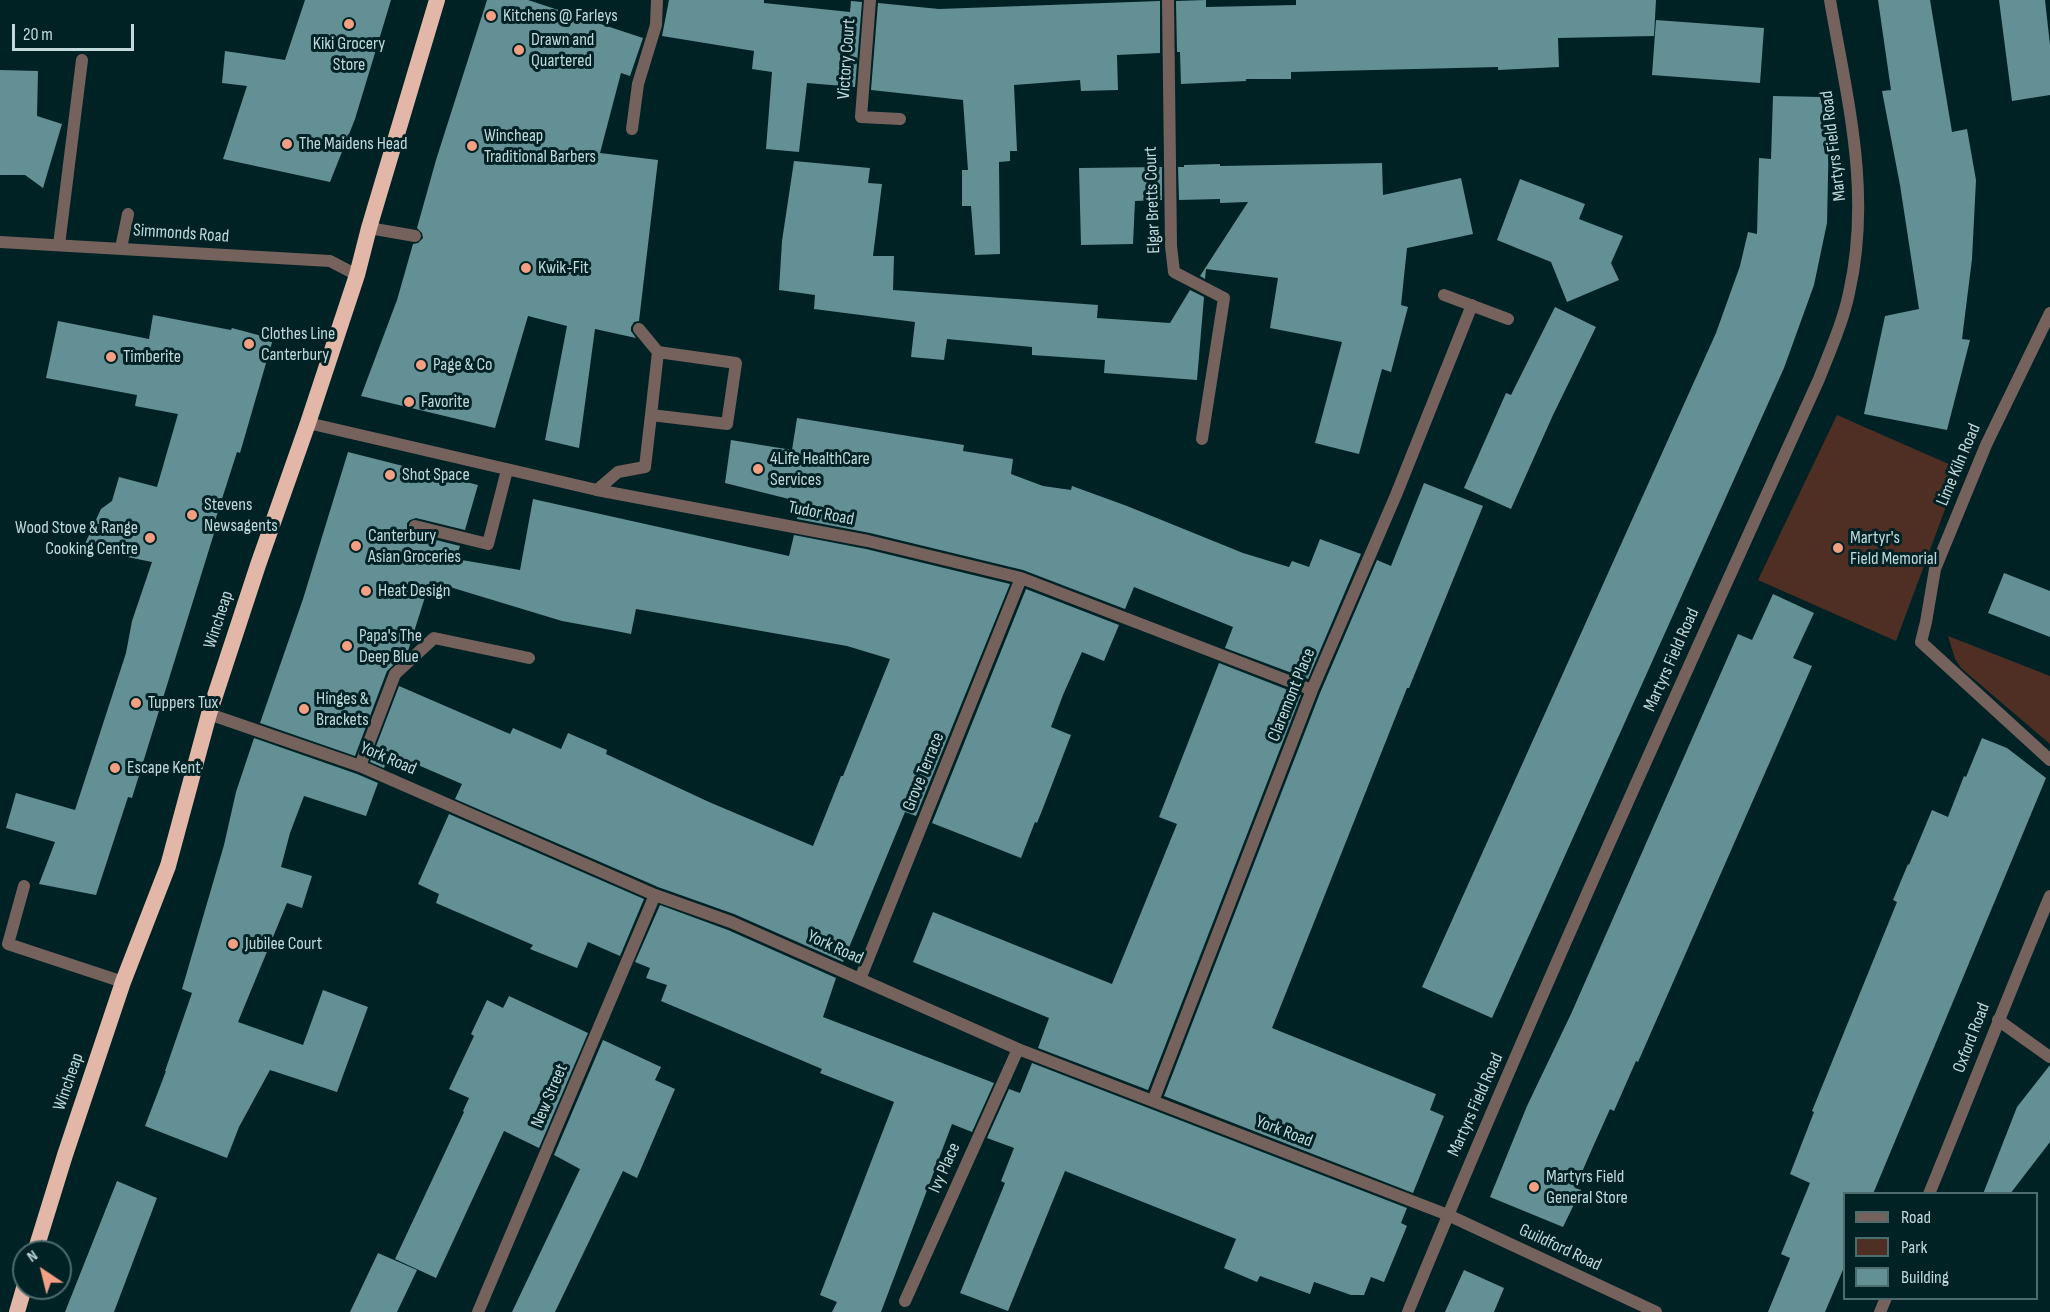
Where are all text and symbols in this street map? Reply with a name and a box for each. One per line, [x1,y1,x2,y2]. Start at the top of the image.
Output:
place label: Kitchens @ Farleys [503,5,618,27]
marker: Kitchens @ Farleys [484,9,498,23]
scale bar [15,12,136,50]
marker: Kiki Grocery Store [342,17,356,31]
street label: Victory Court [833,18,861,100]
text: 20 m [23,24,53,45]
place label: Drawn and Quartered [531,29,594,72]
place label: Kiki Grocery Store [313,33,385,76]
marker: Drawn and Quartered [512,43,526,57]
street label: Martyrs Field Road [1817,90,1851,202]
place label: Wincheap Traditional Barbers [484,125,596,168]
place label: The Maidens Head [299,133,408,155]
marker: The Maidens Head [280,137,294,151]
marker: Wincheap Traditional Barbers [465,139,479,153]
street label: Elgar Bretts Court [1140,146,1166,254]
street label: Simmonds Road [132,220,230,248]
place label: Kwik-Fit [538,257,589,279]
marker: Kwik-Fit [519,261,533,275]
place label: Clothes Line Canterbury [261,323,335,366]
marker: Clothes Line Canterbury [242,337,256,351]
place label: Timberite [123,346,181,368]
marker: Timberite [104,350,118,364]
place label: Page & Co [433,354,492,376]
marker: Page & Co [414,358,428,372]
place label: Favorite [421,391,470,413]
marker: Favorite [402,395,416,409]
street label: Lime Kiln Road [1932,421,1986,509]
place label: 4Life HealthCare Services [770,448,870,490]
marker: 4Life HealthCare Services [751,462,765,476]
place label: Shot Space [402,464,470,486]
marker: Shot Space [383,468,397,482]
place label: Stevens Newsagents [204,494,278,536]
street label: Tudor Road [786,497,856,531]
marker: Stevens Newsagents [185,508,199,522]
place label: Wood Stove & Range Cooking Centre [15,517,138,560]
place label: Canterbury Asian Groceries [368,525,461,568]
place label: Martyr's Field Memorial [1850,527,1937,570]
marker: Wood Stove & Range Cooking Centre [143,531,157,545]
marker: Canterbury Asian Groceries [349,539,363,553]
marker: Martyr's Field Memorial [1831,541,1845,555]
place label: Heat Design [378,580,450,602]
marker: Heat Design [359,584,373,598]
street label: Wincheap [200,588,238,652]
street label: Martyrs Field Road [1640,605,1704,715]
place label: Papa's The Deep Blue [359,625,422,668]
marker: Papa's The Deep Blue [340,639,354,653]
street label: Claremont Place [1264,645,1320,745]
place label: Hinges & Brackets [316,688,369,730]
place label: Tuppers Tux [148,692,218,714]
marker: Tuppers Tux [129,696,143,710]
marker: Hinges & Brackets [297,702,311,716]
street label: Grove Terrace [898,730,950,814]
street label: York Road [357,738,419,780]
place label: Escape Kent [127,757,201,779]
marker: Escape Kent [108,761,122,775]
street label: York Road [804,926,866,970]
place label: Jubilee Court [245,933,322,955]
marker: Jubilee Court [226,937,240,951]
street label: Oxford Road [1949,1000,1995,1076]
street label: Wincheap [49,1050,89,1114]
street label: Martyrs Field Road [1444,1050,1508,1160]
street label: New Street [527,1061,573,1131]
street label: York Road [1253,1111,1315,1153]
street label: Ivy Place [924,1140,966,1196]
place label: Martyrs Field General Store [1546,1166,1628,1208]
marker: Martyrs Field General Store [1527,1180,1541,1194]
legend [1843,1192,2038,1300]
text: Road [1901,1207,1931,1228]
street label: Guildford Road [1515,1220,1605,1276]
text: Park [1901,1237,1927,1258]
north arrow [12,1240,72,1300]
text: N [24,1246,41,1267]
text: Building [1901,1267,1949,1288]

